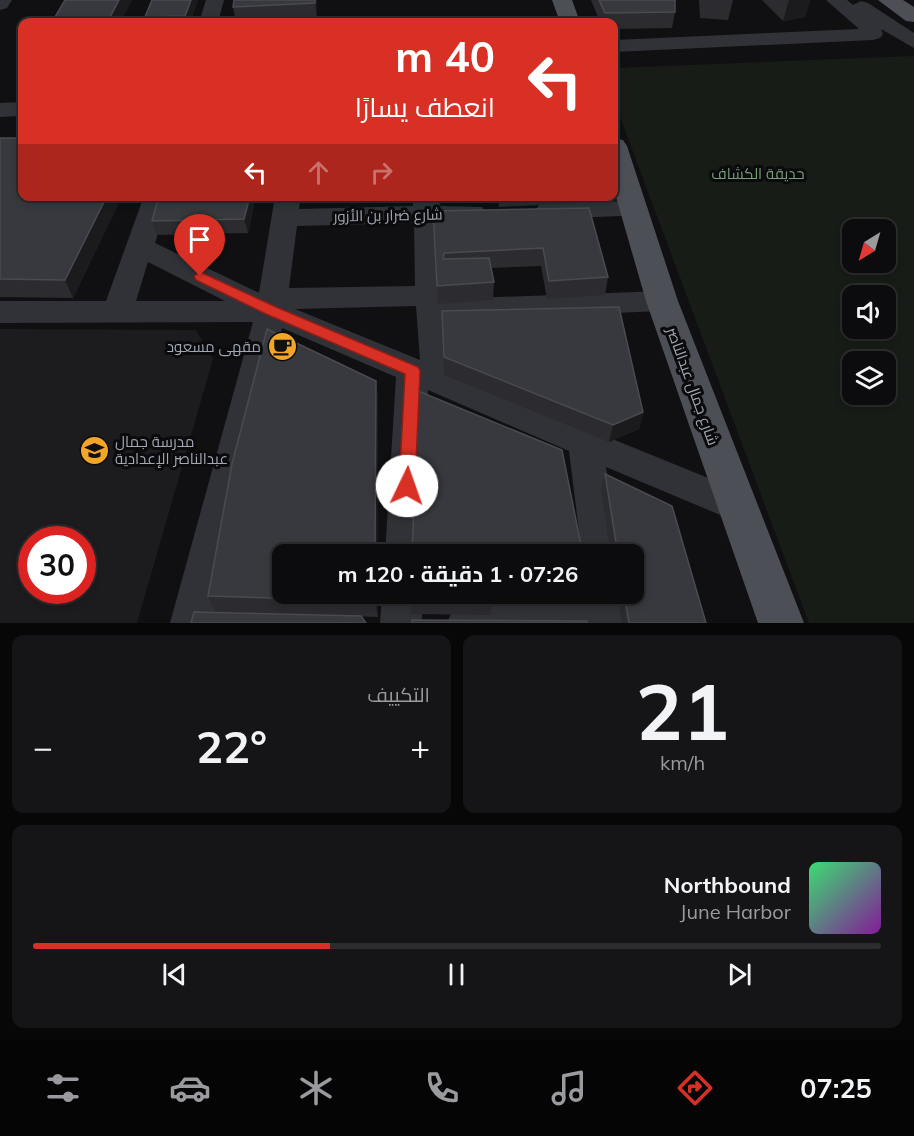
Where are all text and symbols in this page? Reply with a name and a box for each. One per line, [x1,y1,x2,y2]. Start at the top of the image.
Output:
text: 40 m [395,30,495,83]
icon: left [516,42,594,120]
text: انعطف يسارًا [355,90,495,124]
icon: left [239,156,272,189]
icon: ahead [302,156,335,189]
icon: right [365,156,398,189]
park label: حديقة الكشاف [711,164,805,183]
street label: شارع ضرار بن الأزور [332,205,443,227]
pin [174,214,225,276]
north arrow [842,219,896,273]
map controls [842,219,896,405]
icon: arrive [183,223,216,256]
button: sound [842,285,896,339]
street label: شارع جمال عبدالناصر [661,323,723,448]
cafe icon: مقهى مسعود [266,330,298,362]
place label: مقهى مسعود [167,337,261,357]
button: layers [842,351,896,405]
place label: مدرسة جمال عبدالناصر الإعدادية [115,432,228,468]
school or university icon: مدرسة جمال عبدالناصر الإعدادية [78,434,110,466]
position arrow [375,454,439,518]
speed limit sign: 30 [18,526,96,604]
text: 07:26 · 1 دقيقة · 120 m [338,560,578,588]
text: 21 [636,662,729,760]
text: التكييف [367,682,430,707]
text: 22° [196,718,267,774]
text: − [33,726,53,767]
text: + [410,726,430,767]
text: km/h [660,750,705,775]
text: Northbound [664,871,791,899]
text: June Harbor [680,899,791,924]
icon: previous [158,958,191,991]
icon: pause [440,958,473,991]
icon: next [723,958,756,991]
icon: filters [42,1067,84,1109]
icon: car [169,1067,211,1109]
icon: climate [295,1067,337,1109]
icon: phone [421,1067,463,1109]
icon: music [548,1067,590,1109]
icon: directions [674,1067,716,1109]
text: 07:25 [800,1071,872,1105]

